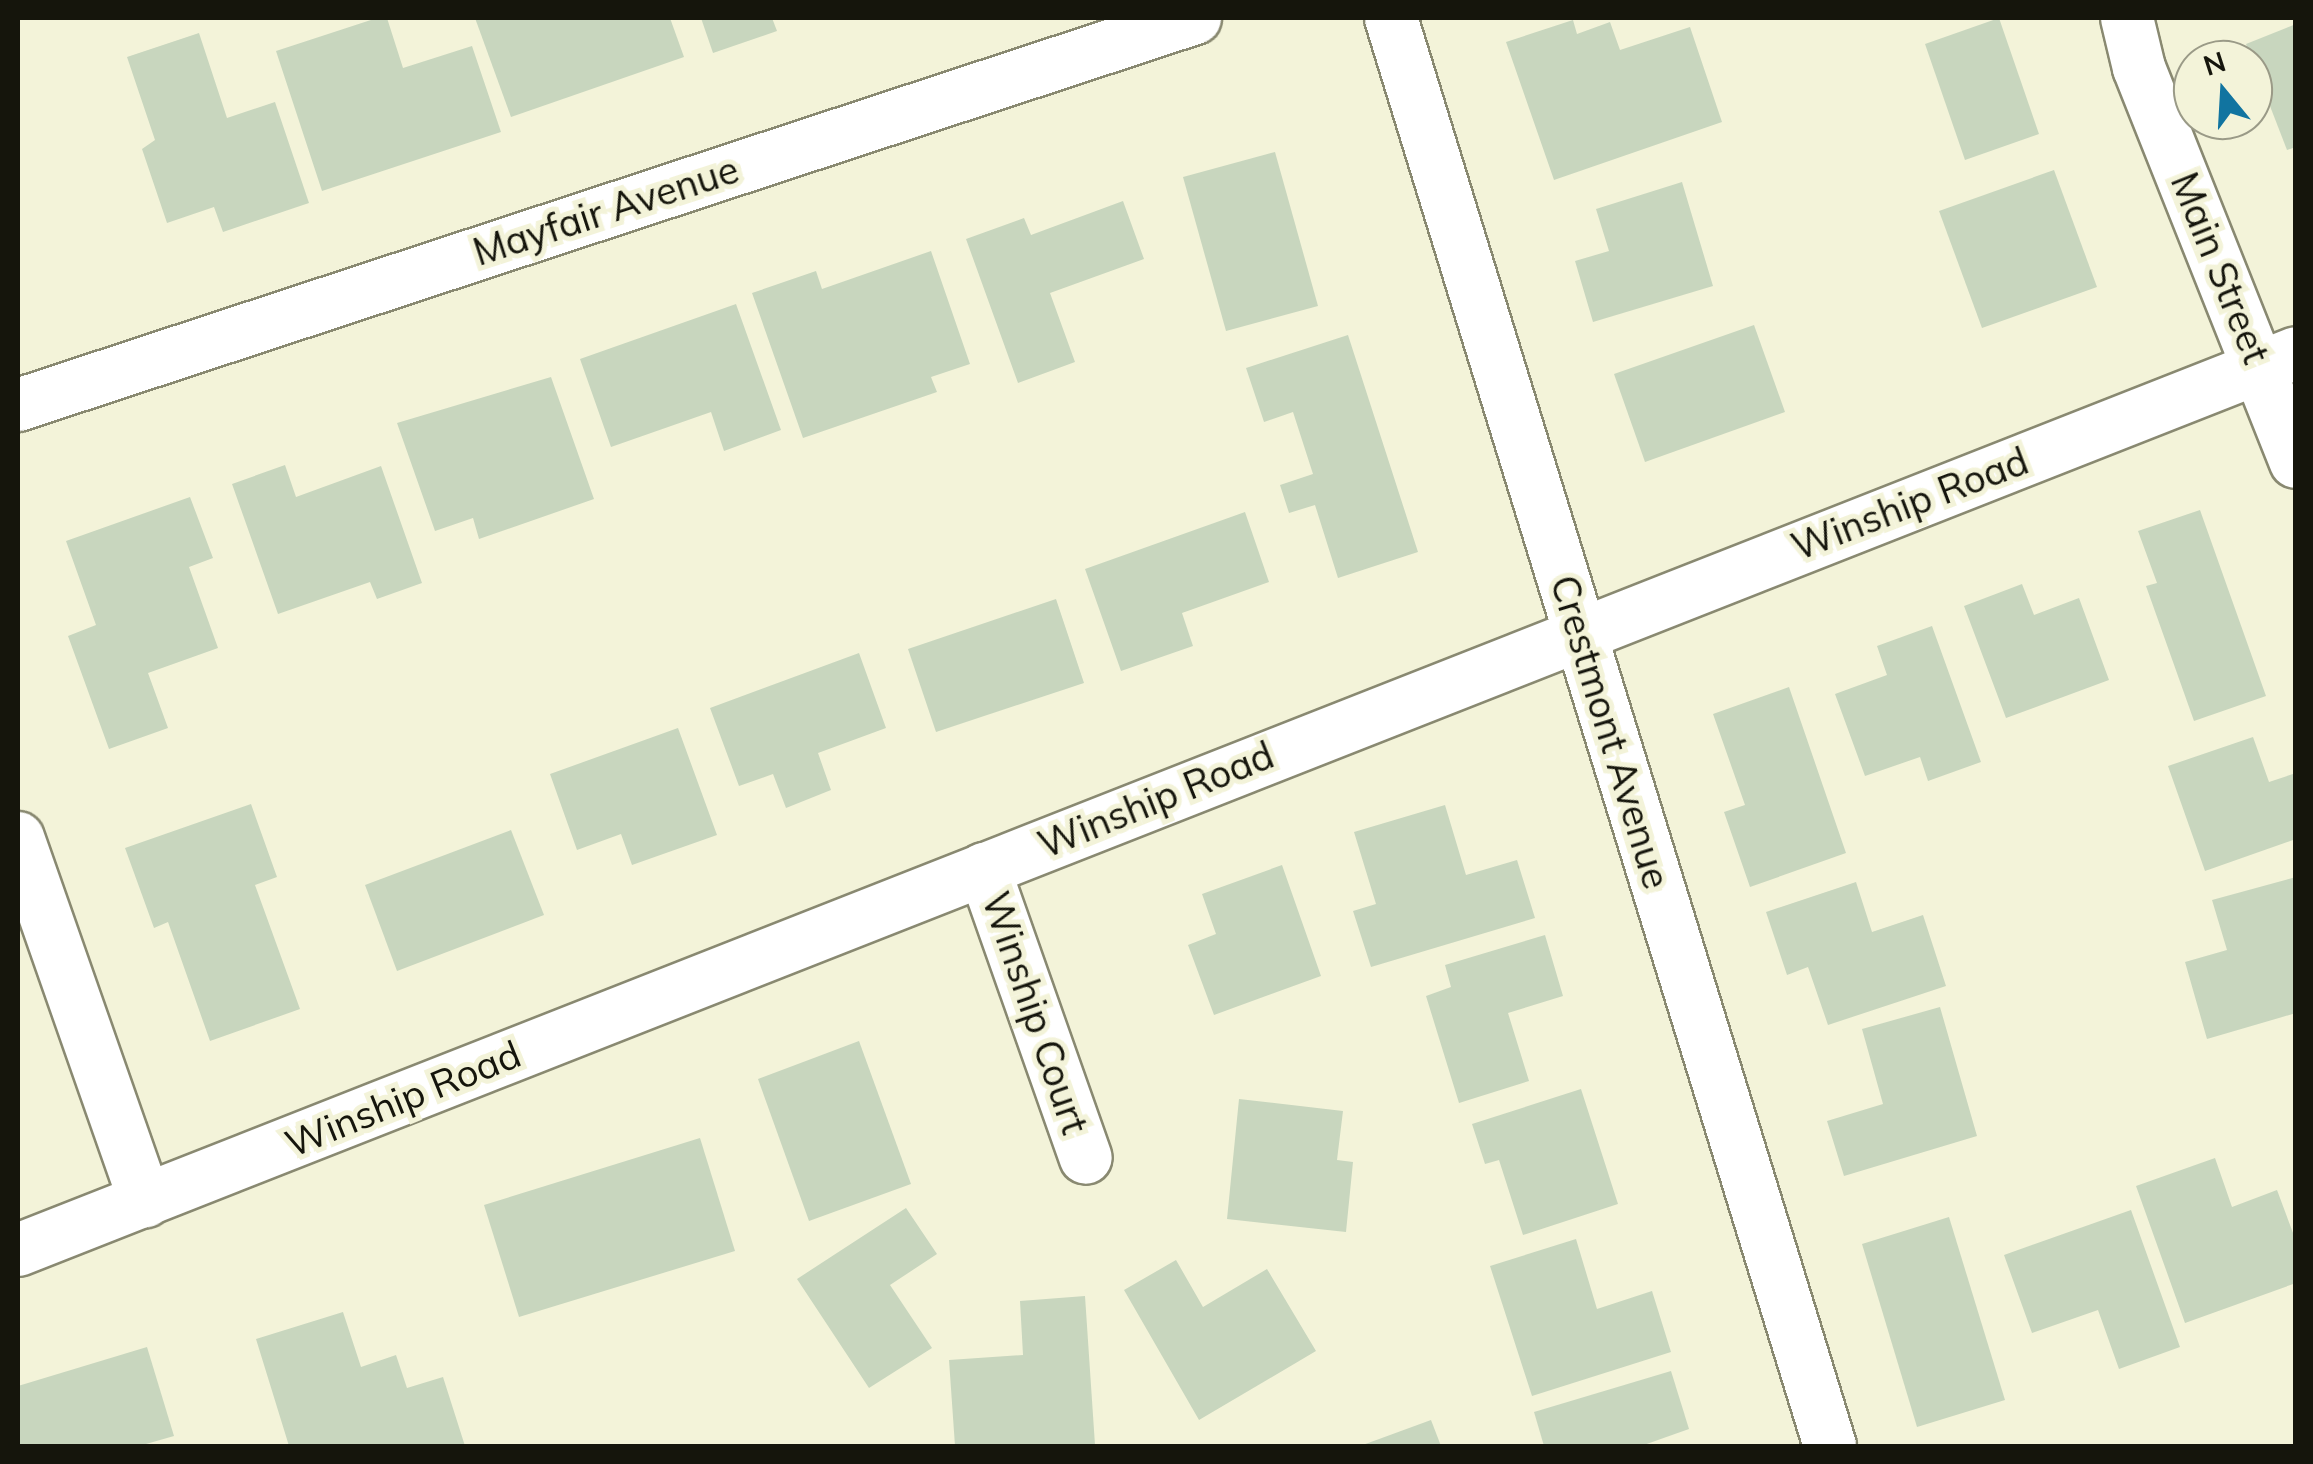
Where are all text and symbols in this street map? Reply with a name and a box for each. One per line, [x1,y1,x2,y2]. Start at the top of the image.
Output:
north arrow [2173,40,2273,140]
text: N [2199,43,2230,83]
street label: Mayfair Avenue [468,147,744,275]
street label: Main Street [2161,166,2279,370]
street label: Winship Road [1785,438,2035,570]
street label: Crestmont Avenue [1541,570,1679,894]
street label: Winship Road [1032,732,1280,868]
street label: Winship Court [972,886,1098,1140]
street label: Winship Road [279,1031,527,1167]

